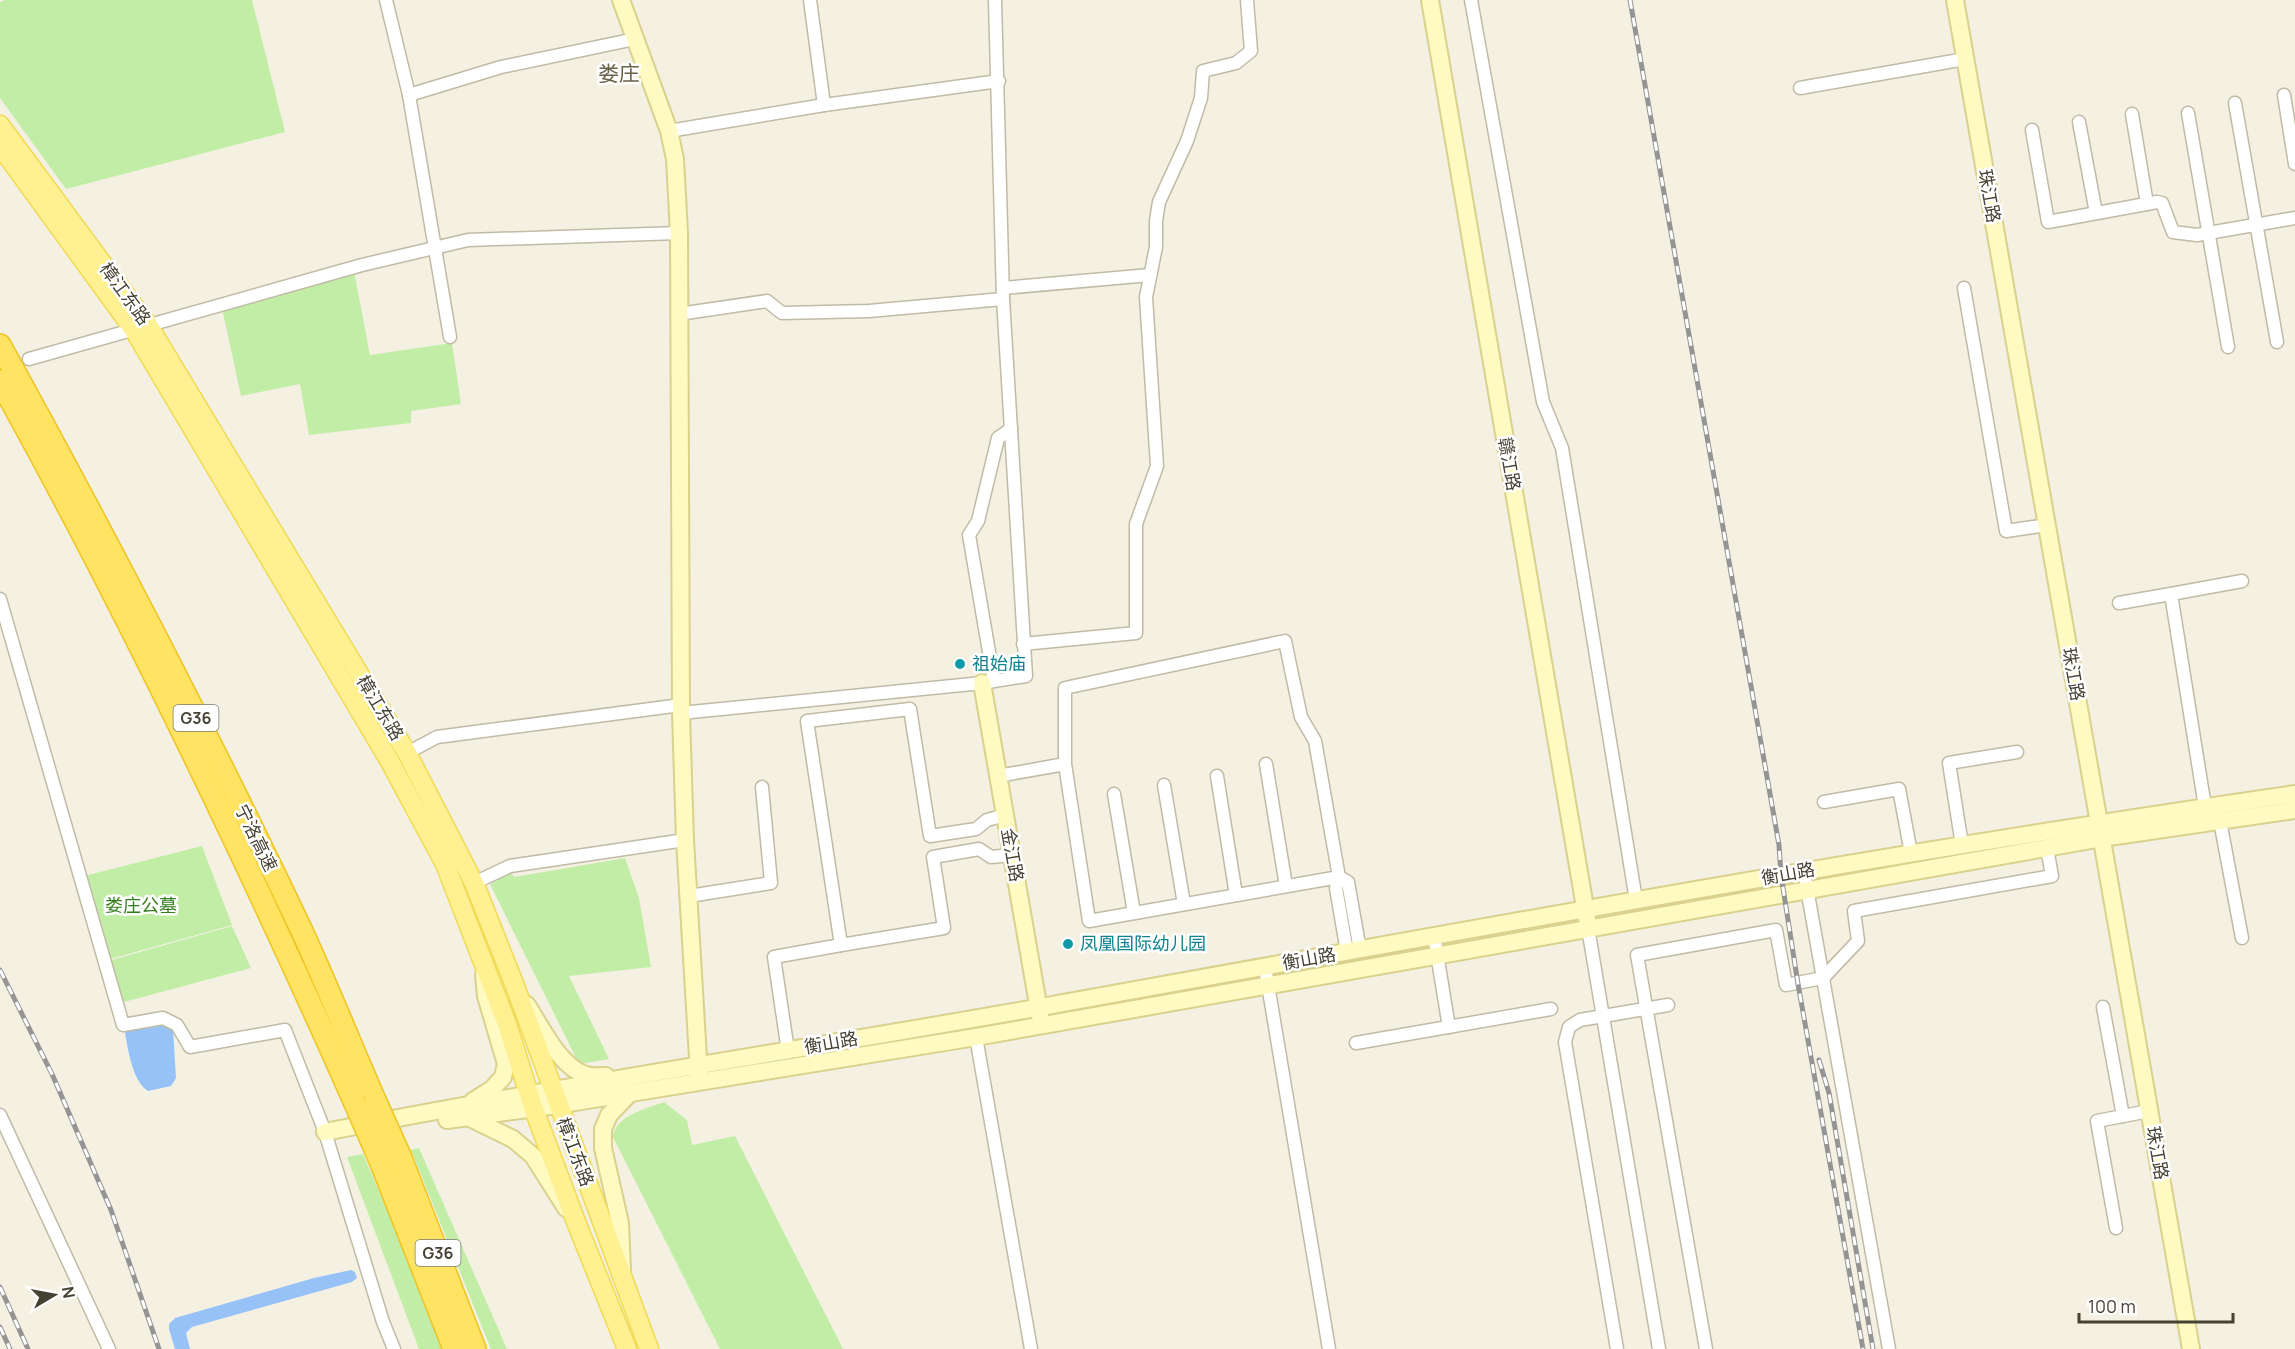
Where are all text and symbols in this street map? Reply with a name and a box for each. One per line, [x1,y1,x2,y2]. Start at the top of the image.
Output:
district label: 娄庄 [598,59,640,87]
street label: 珠江路 [1973,167,2006,224]
street label: 樟江东路 [95,257,157,330]
street label: 赣江路 [1493,435,1526,492]
street label: 珠江路 [2057,645,2090,702]
place label: 祖始庙 [972,651,1026,675]
marker: 祖始庙 [953,657,967,671]
street label: 樟江东路 [352,670,410,745]
road number: G36 [174,705,218,731]
street label: 宁洛高速 [230,800,283,875]
street label: 金江路 [996,826,1029,883]
street label: 衡山路 [1759,857,1816,890]
park label: 娄庄公墓 [105,893,177,917]
place label: 凤凰国际幼儿园 [1080,931,1206,955]
marker: 凤凰国际幼儿园 [1061,937,1075,951]
street label: 衡山路 [1280,942,1337,975]
street label: 衡山路 [802,1026,859,1059]
street label: 樟江东路 [552,1114,600,1190]
street label: 珠江路 [2141,1124,2174,1181]
road number: G36 [416,1240,460,1266]
north arrow [24,1265,84,1325]
text: N [57,1285,81,1300]
scale bar [2079,1286,2234,1324]
text: 100 m [2088,1294,2136,1318]

